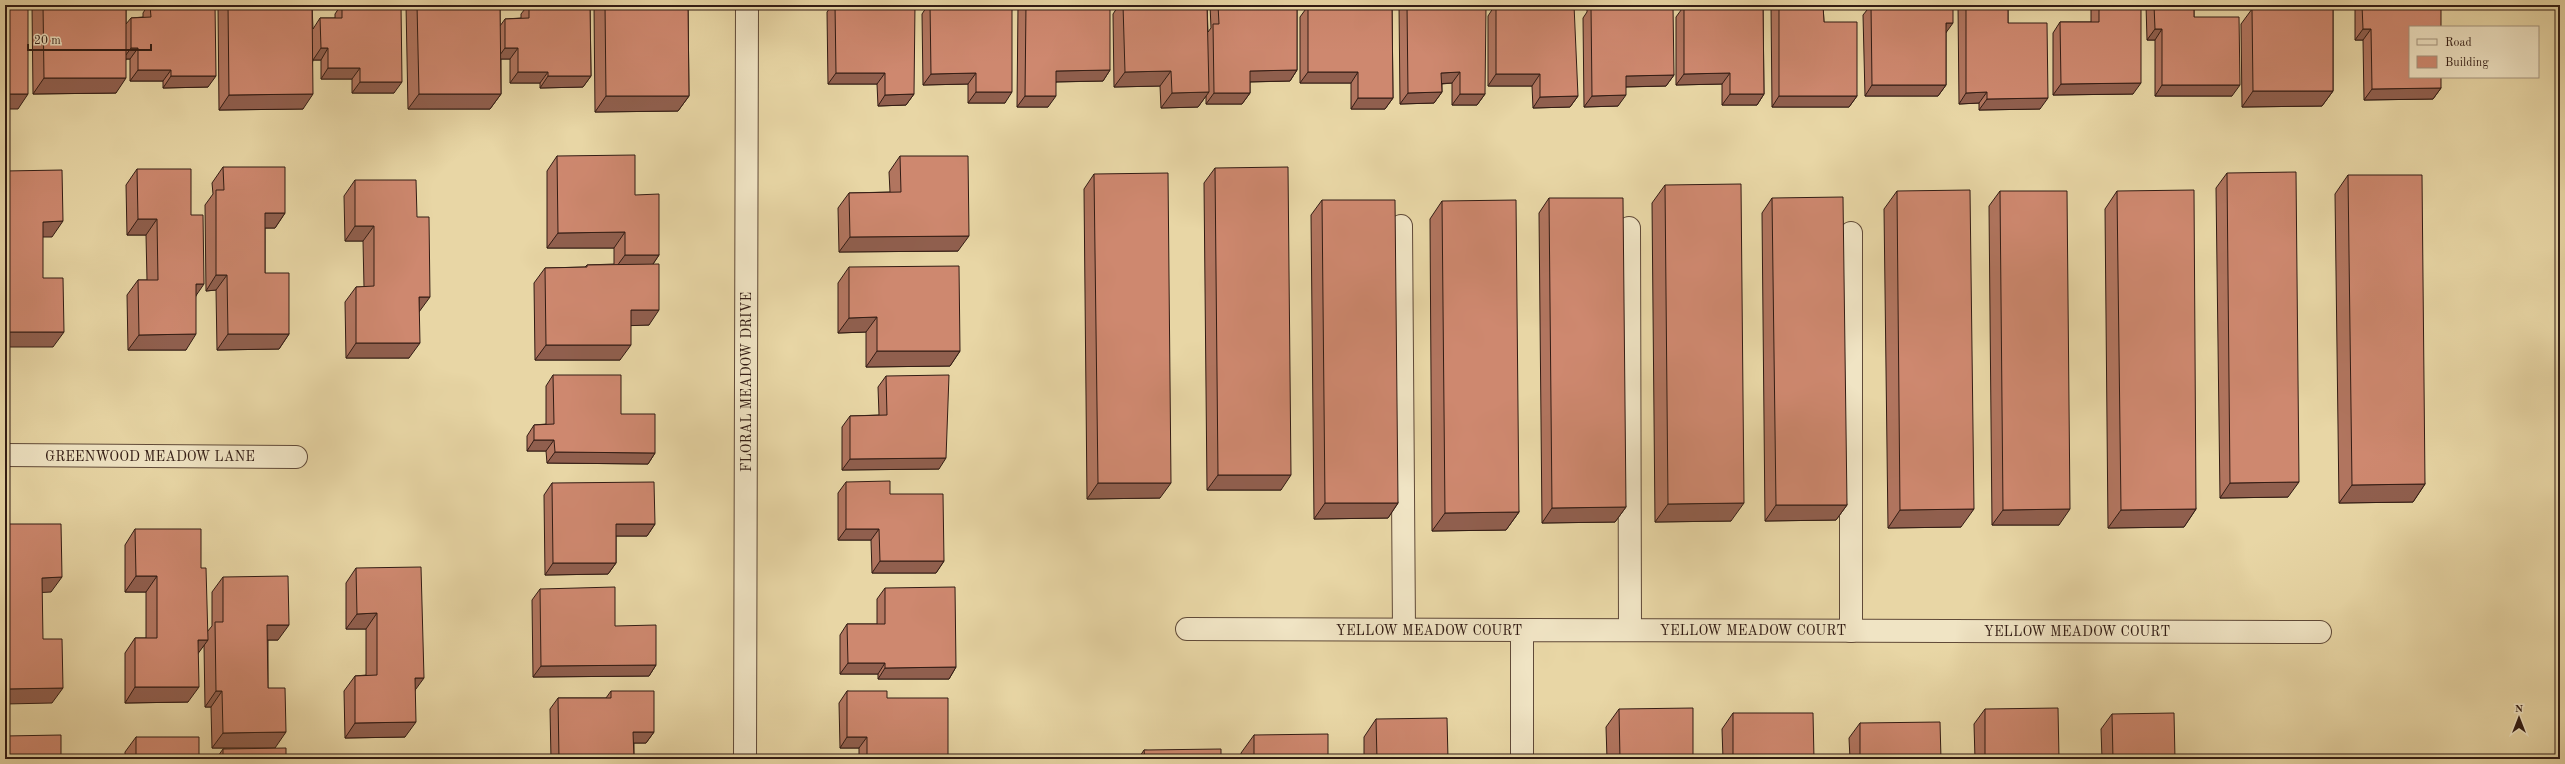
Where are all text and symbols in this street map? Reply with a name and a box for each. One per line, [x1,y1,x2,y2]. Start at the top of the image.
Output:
scale bar [28,26,151,52]
legend [2409,26,2539,78]
text: 20 m [34,35,61,47]
text: Road [2445,37,2472,49]
text: Building [2445,57,2489,69]
street label: FLORAL MEADOW DRIVE [740,292,754,472]
street label: GREENWOOD MEADOW LANE [45,450,255,464]
street label: YELLOW MEADOW COURT [1336,624,1522,638]
street label: YELLOW MEADOW COURT [1660,624,1846,638]
street label: YELLOW MEADOW COURT [1984,625,2170,639]
north arrow [2499,698,2539,738]
text: N [2515,704,2524,715]

